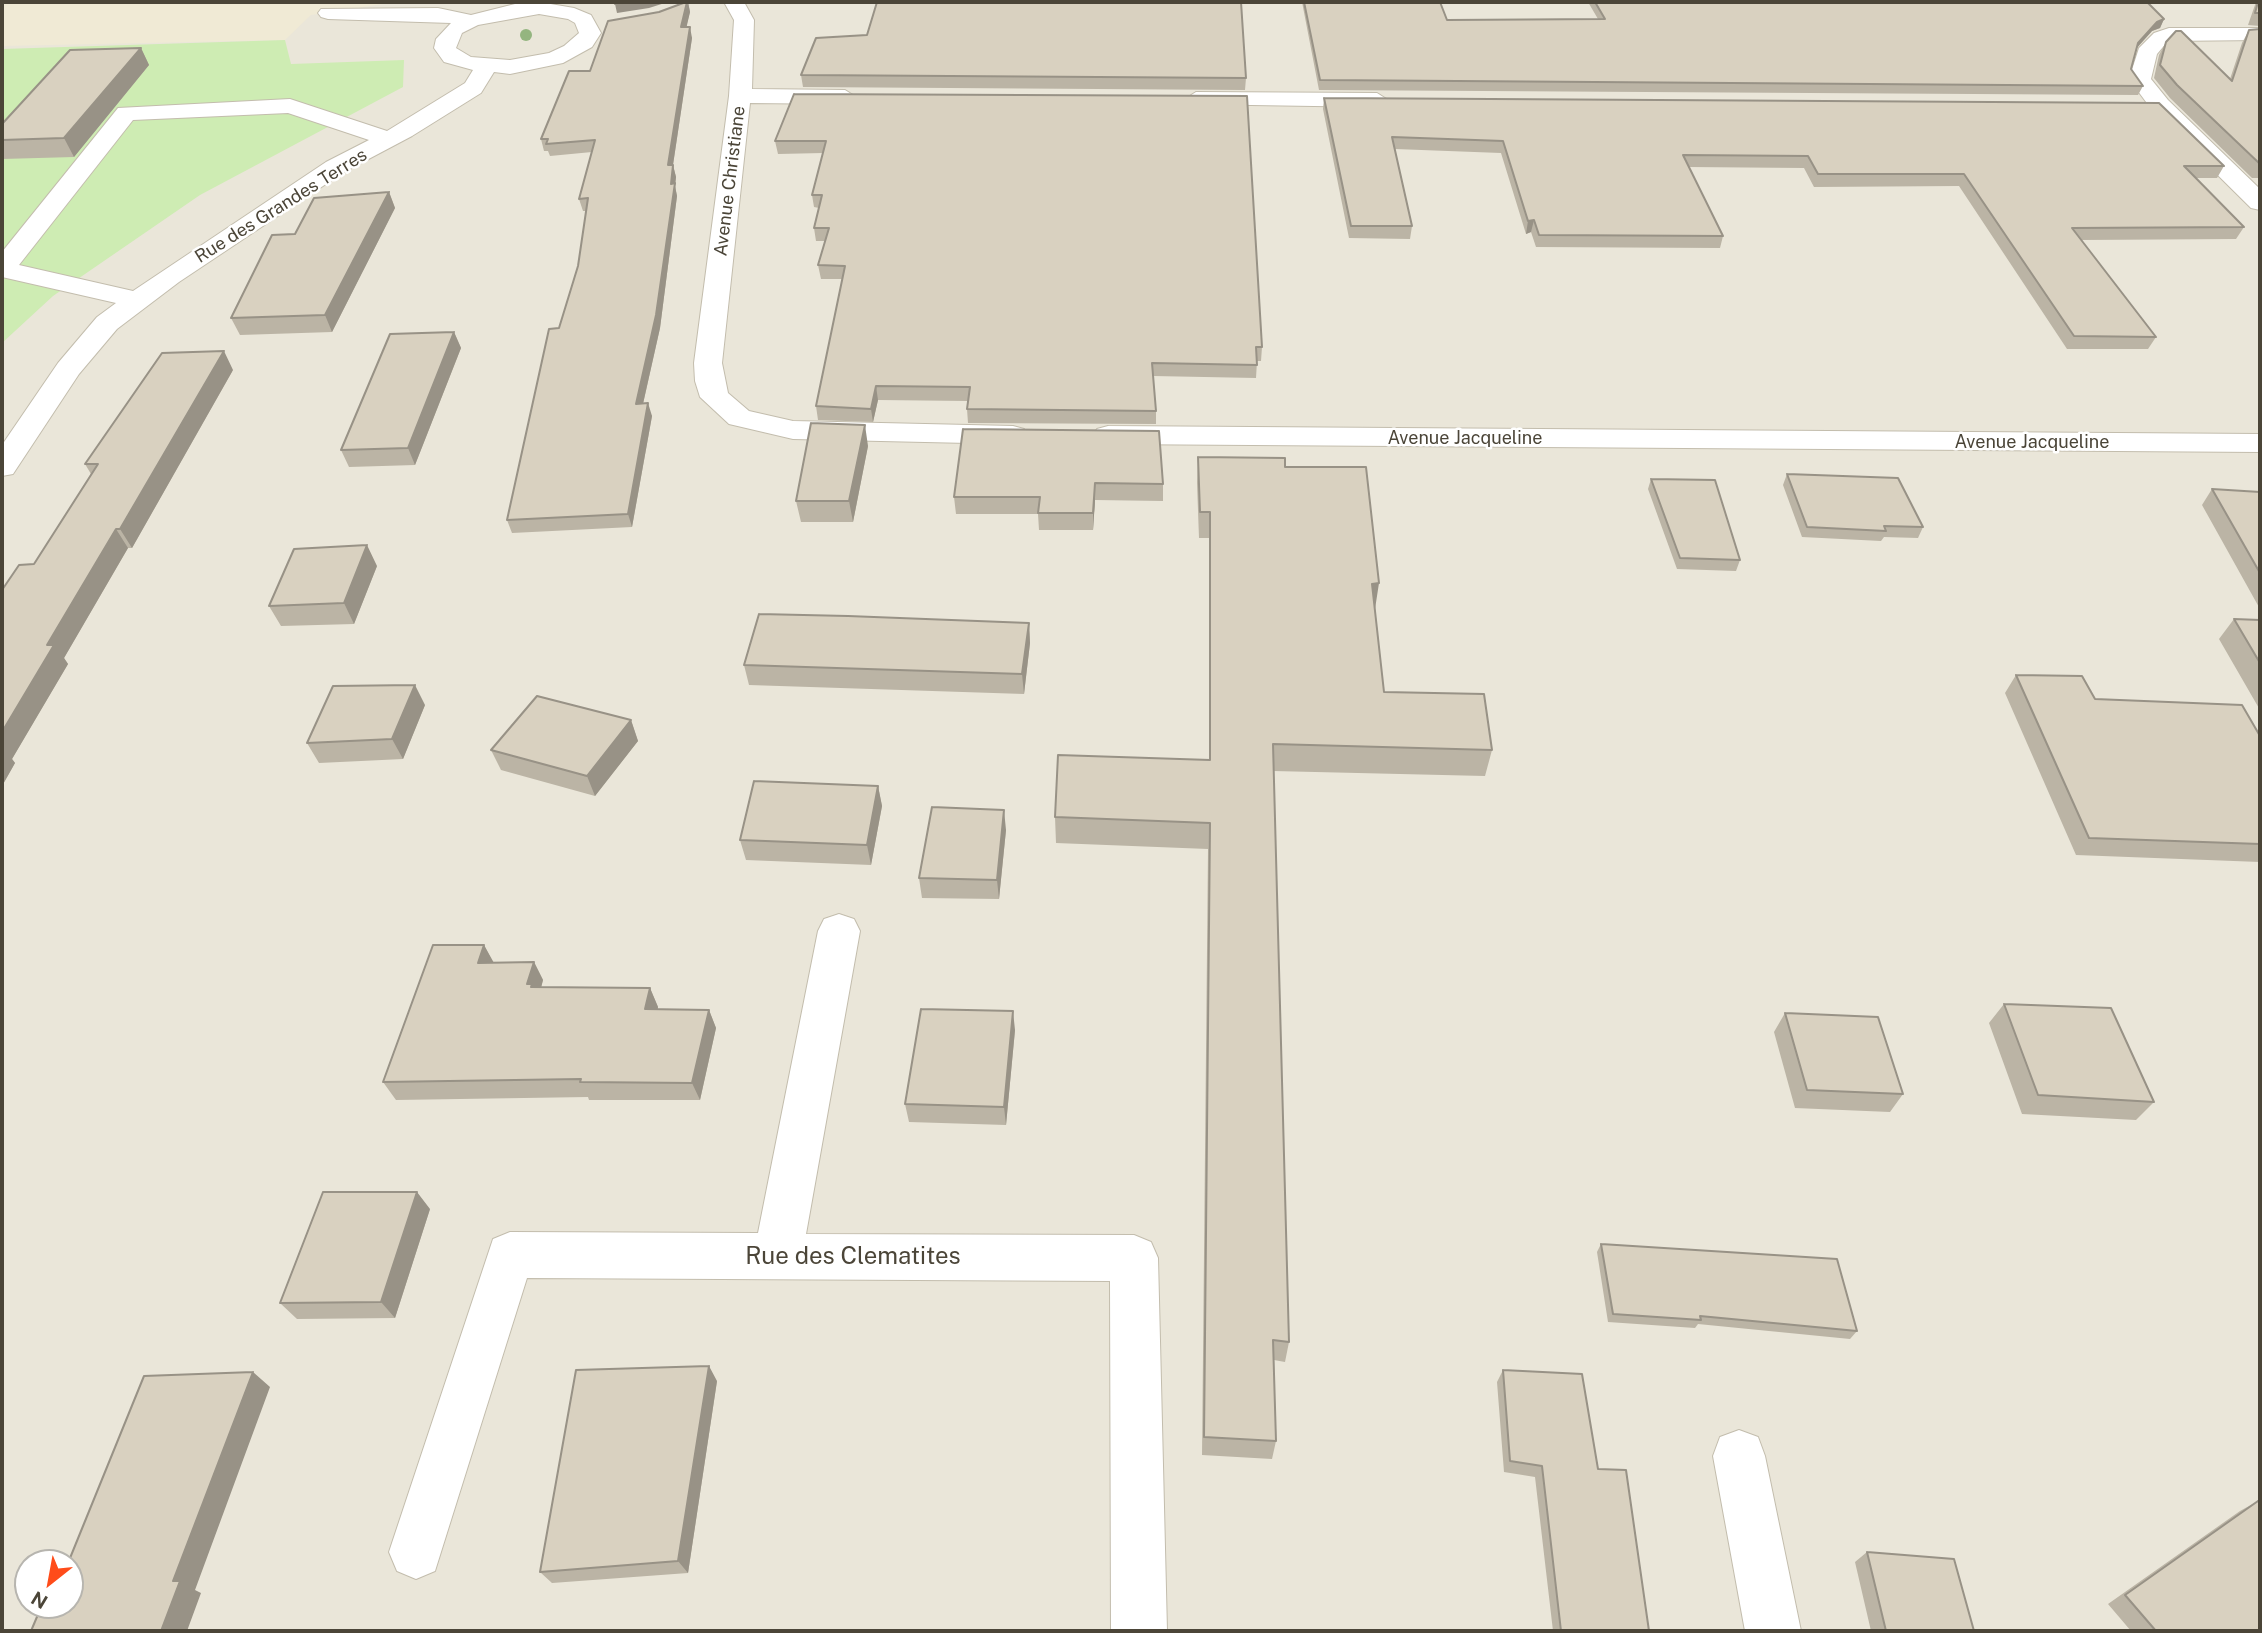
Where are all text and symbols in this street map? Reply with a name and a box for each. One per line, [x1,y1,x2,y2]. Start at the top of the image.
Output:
street label: Avenue Christiane [710,105,750,257]
street label: Rue des Grandes Terres [191,144,371,268]
street label: Avenue Jacqueline [1388,427,1542,449]
street label: Avenue Jacqueline [1955,431,2109,453]
street label: Rue des Clematites [745,1243,961,1271]
north arrow [14,1549,84,1619]
text: N [27,1587,51,1614]

